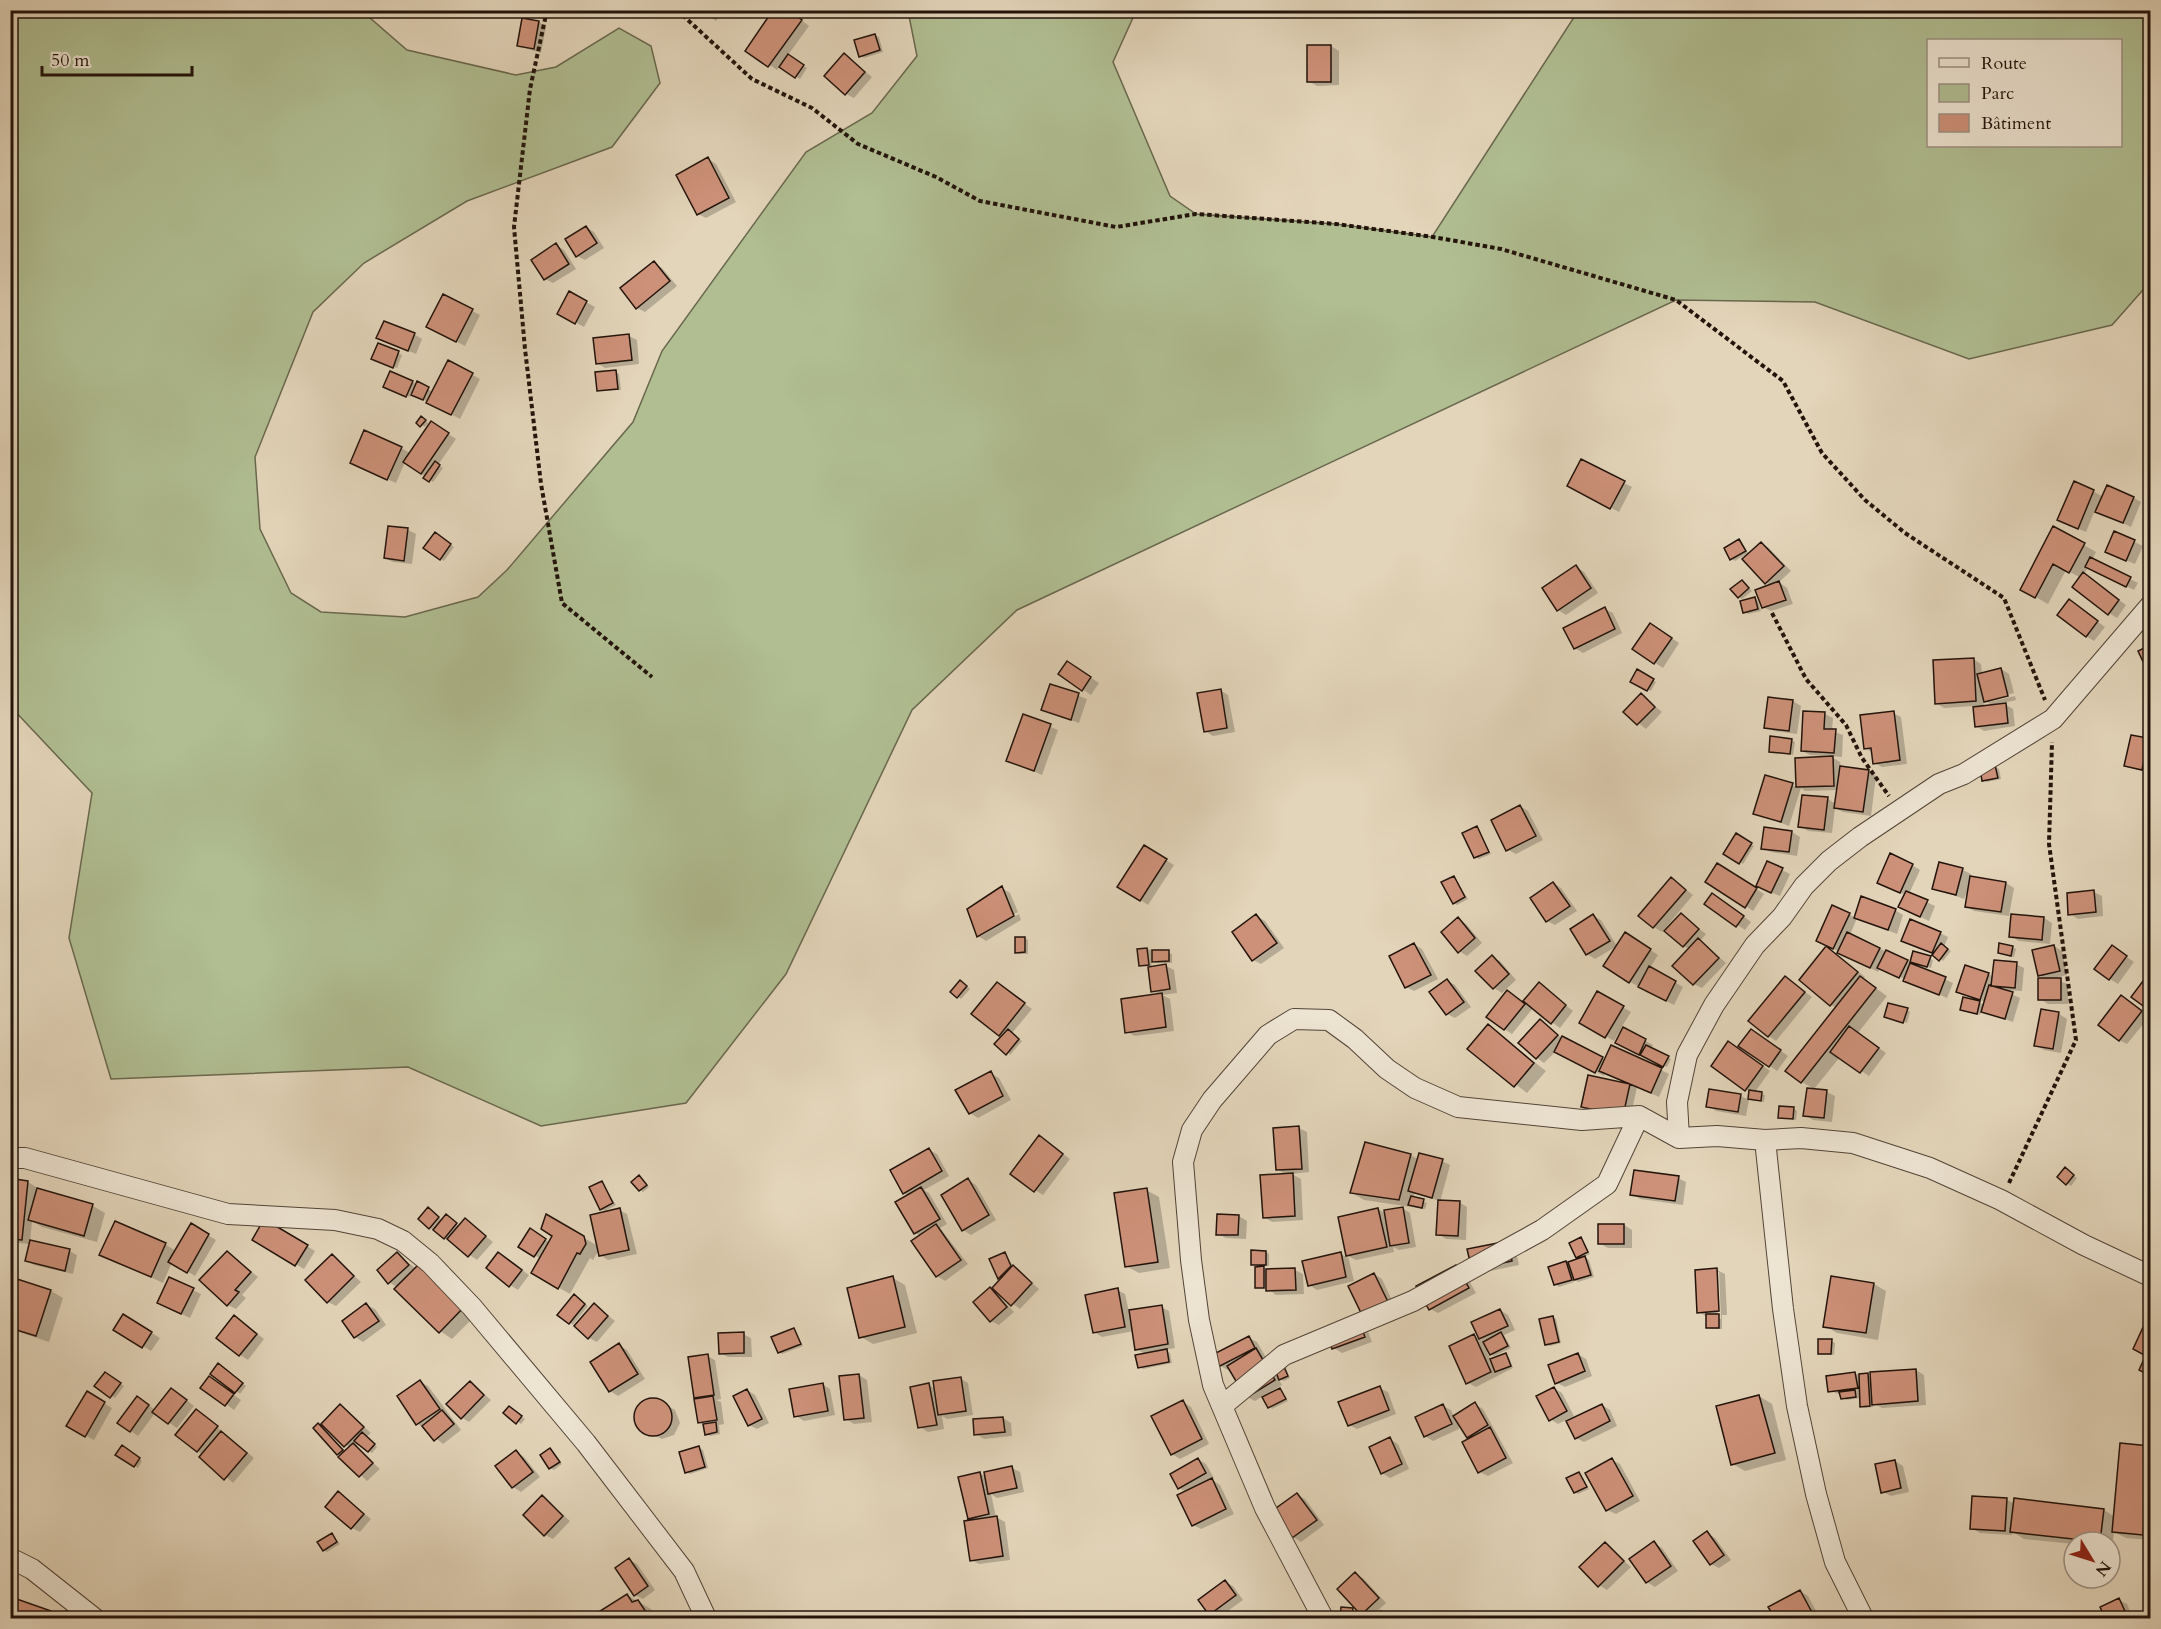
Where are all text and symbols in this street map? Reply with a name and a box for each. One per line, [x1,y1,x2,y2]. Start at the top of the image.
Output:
scale bar [42,39,192,77]
legend [1927,39,2122,147]
text: 50 m [51,48,90,73]
text: Route [1981,51,2027,76]
text: Parc [1981,81,2014,106]
text: Bâtiment [1981,111,2051,136]
north arrow [2062,1530,2122,1590]
text: N [2090,1556,2116,1581]

